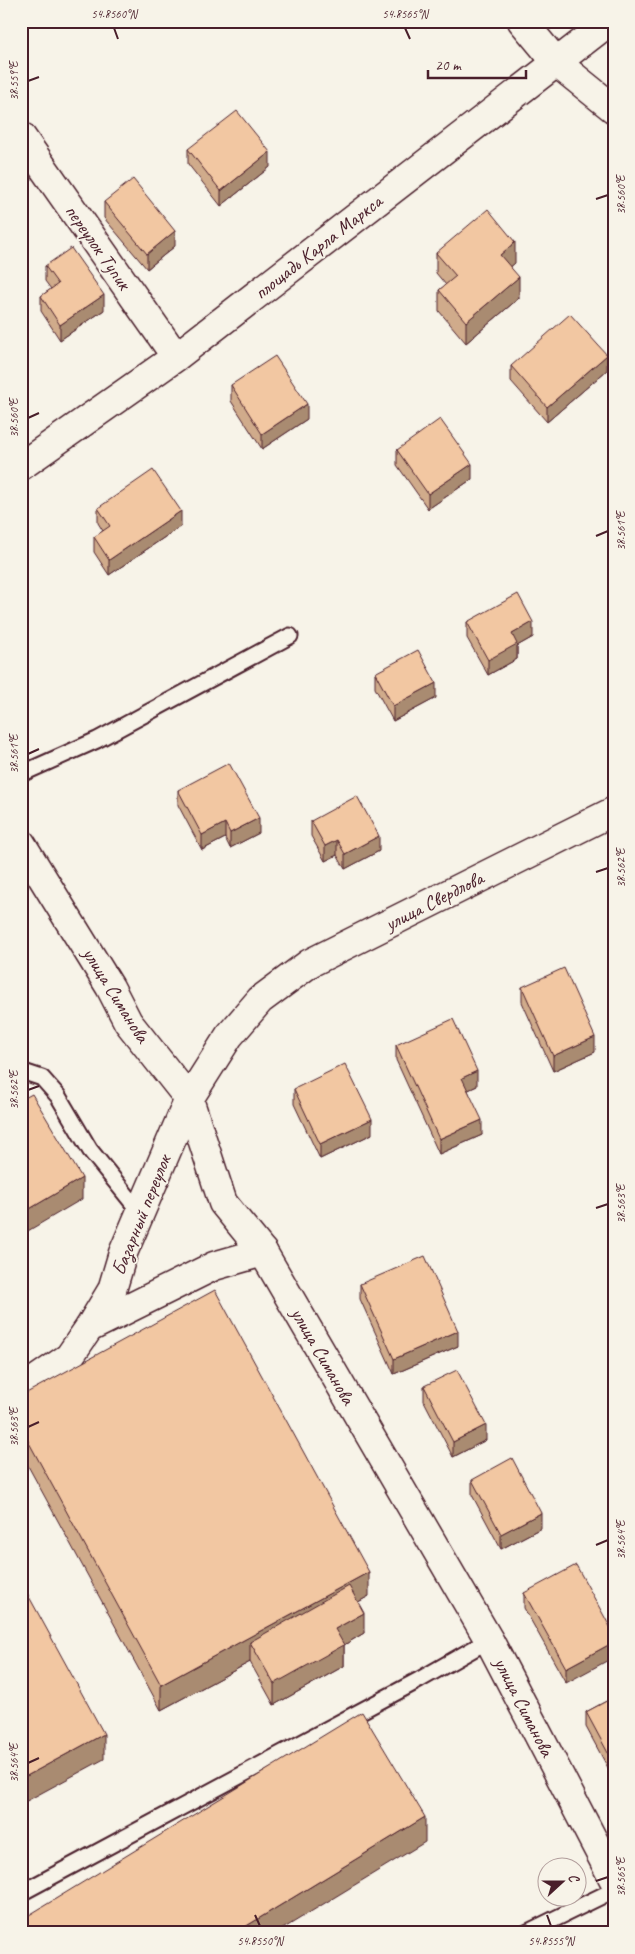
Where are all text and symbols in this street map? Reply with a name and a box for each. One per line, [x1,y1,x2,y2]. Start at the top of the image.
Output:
text: 54.8560°N [91,6,138,22]
text: 54.8565°N [382,6,429,22]
scale bar [428,48,525,80]
text: 20 m [435,56,462,75]
text: 38.559°E [6,60,22,101]
text: 38.560°E [613,174,629,215]
street label: площадь Карла Маркса [249,188,389,305]
street label: переулок Тупик [59,199,138,296]
text: 38.560°E [6,397,22,438]
text: 38.561°E [613,510,629,551]
text: 38.561°E [6,733,22,774]
text: 38.562°E [613,847,629,888]
street label: улица Свердлова [380,865,489,937]
street label: улица Симанова [76,942,156,1048]
text: 38.562°E [6,1069,22,1110]
street label: Базарный переулок [106,1150,178,1279]
text: 38.563°E [613,1183,629,1224]
street label: улица Симанова [285,1302,361,1410]
text: 38.563°E [6,1406,22,1447]
text: 38.564°E [613,1519,629,1560]
street label: улица Симанова [488,1652,560,1762]
text: 38.564°E [6,1742,22,1783]
north arrow [538,1856,588,1906]
text: 38.565°E [613,1856,629,1897]
text: С [565,1871,584,1886]
text: 54.8550°N [237,1933,284,1949]
text: 54.8555°N [528,1933,575,1949]

